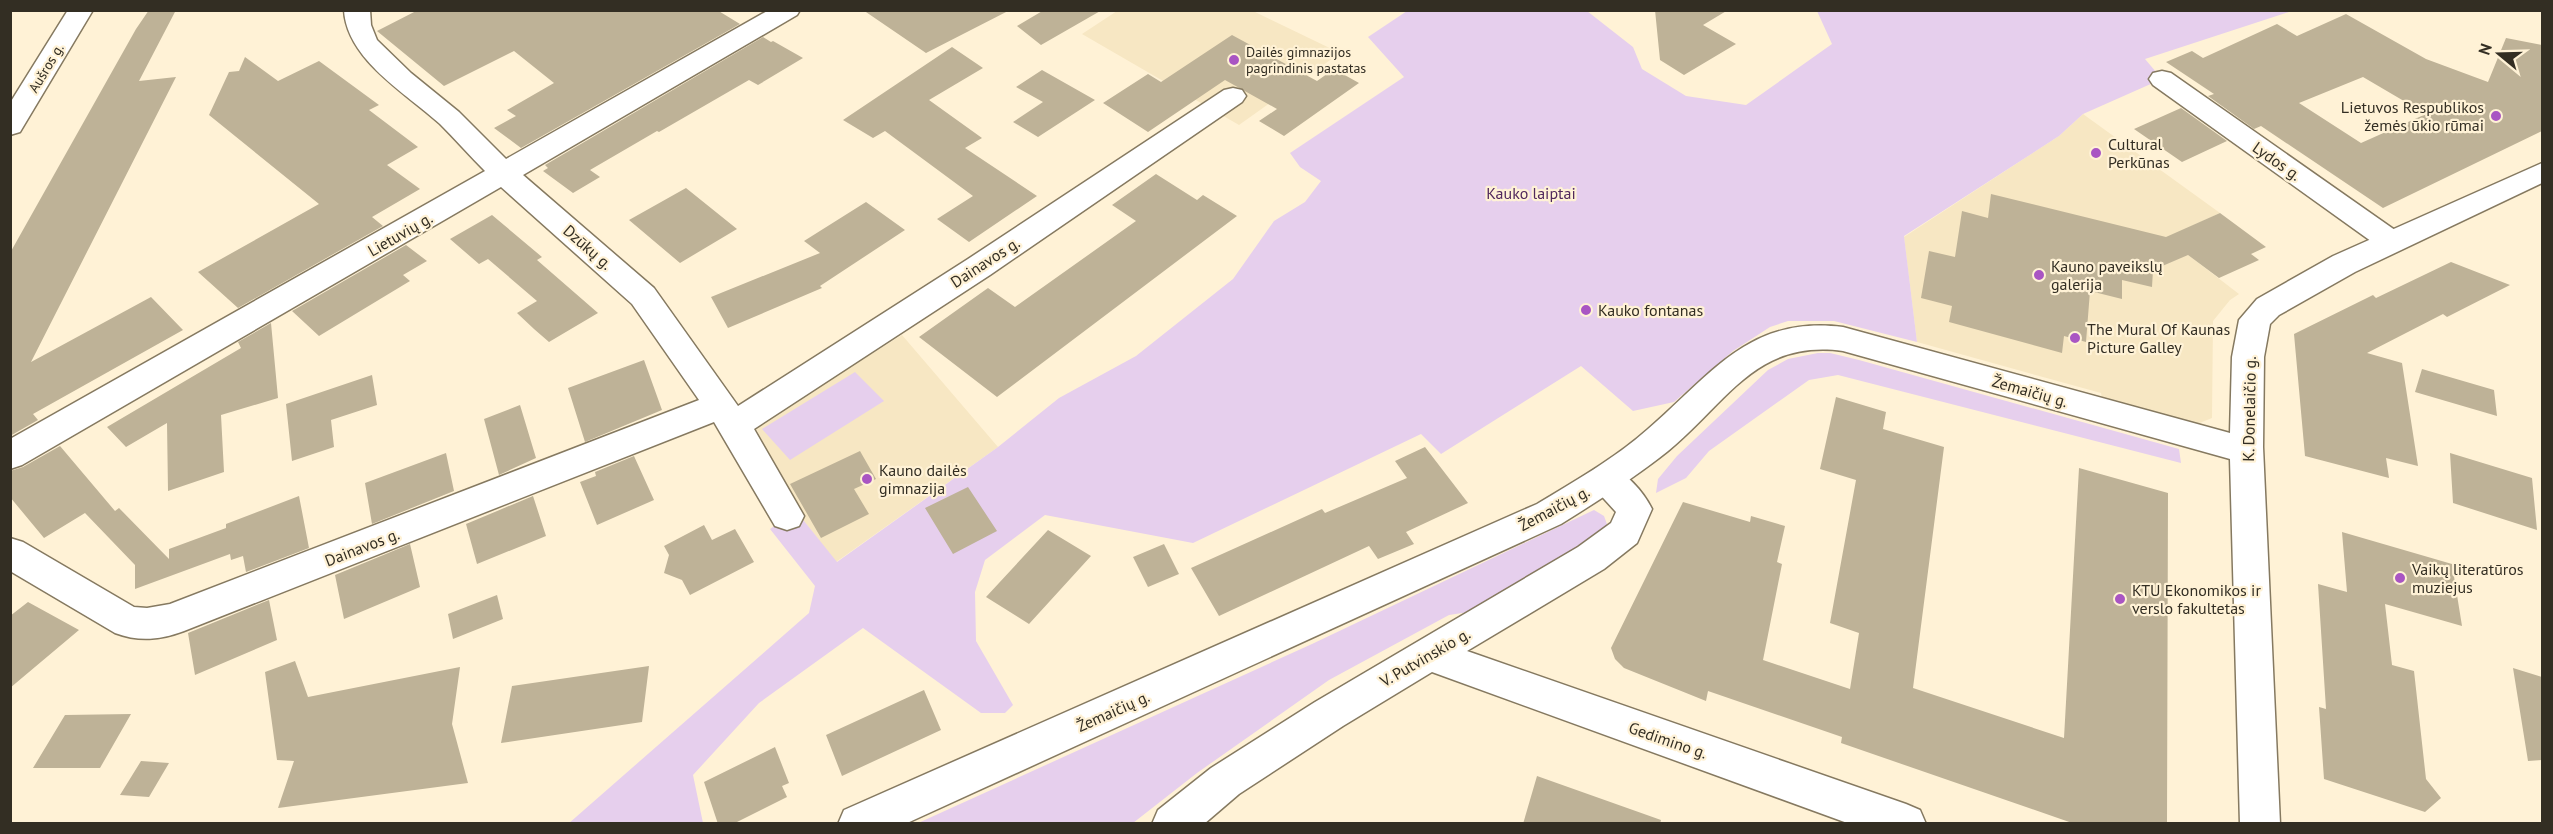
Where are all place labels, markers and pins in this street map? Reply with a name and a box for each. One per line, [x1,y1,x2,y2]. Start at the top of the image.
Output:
place label: Dailės gimnazijos pagrindinis pastatas [1246,43,1366,77]
marker: Dailės gimnazijos pagrindinis pastatas [1227,53,1241,67]
place label: Lietuvos Respublikos žemės ūkio rūmai [2341,97,2484,135]
marker: Lietuvos Respublikos žemės ūkio rūmai [2489,109,2503,123]
place label: Cultural Perkūnas [2108,134,2170,172]
marker: Cultural Perkūnas [2089,146,2103,160]
place label: Kauno paveikslų galerija [2051,256,2163,294]
marker: Kauno paveikslų galerija [2032,268,2046,282]
place label: Kauko fontanas [1598,300,1703,320]
marker: Kauko fontanas [1579,303,1593,317]
place label: The Mural Of Kaunas Picture Galley [2087,319,2231,357]
marker: The Mural Of Kaunas Picture Galley [2068,331,2082,345]
place label: Kauno dailės gimnazija [879,460,967,498]
marker: Kauno dailės gimnazija [860,472,874,486]
place label: Vaikų literatūros muziejus [2411,559,2524,597]
marker: Vaikų literatūros muziejus [2393,571,2407,585]
place label: KTU Ekonomikos ir verslo fakultetas [2132,580,2261,618]
marker: KTU Ekonomikos ir verslo fakultetas [2113,592,2127,606]

